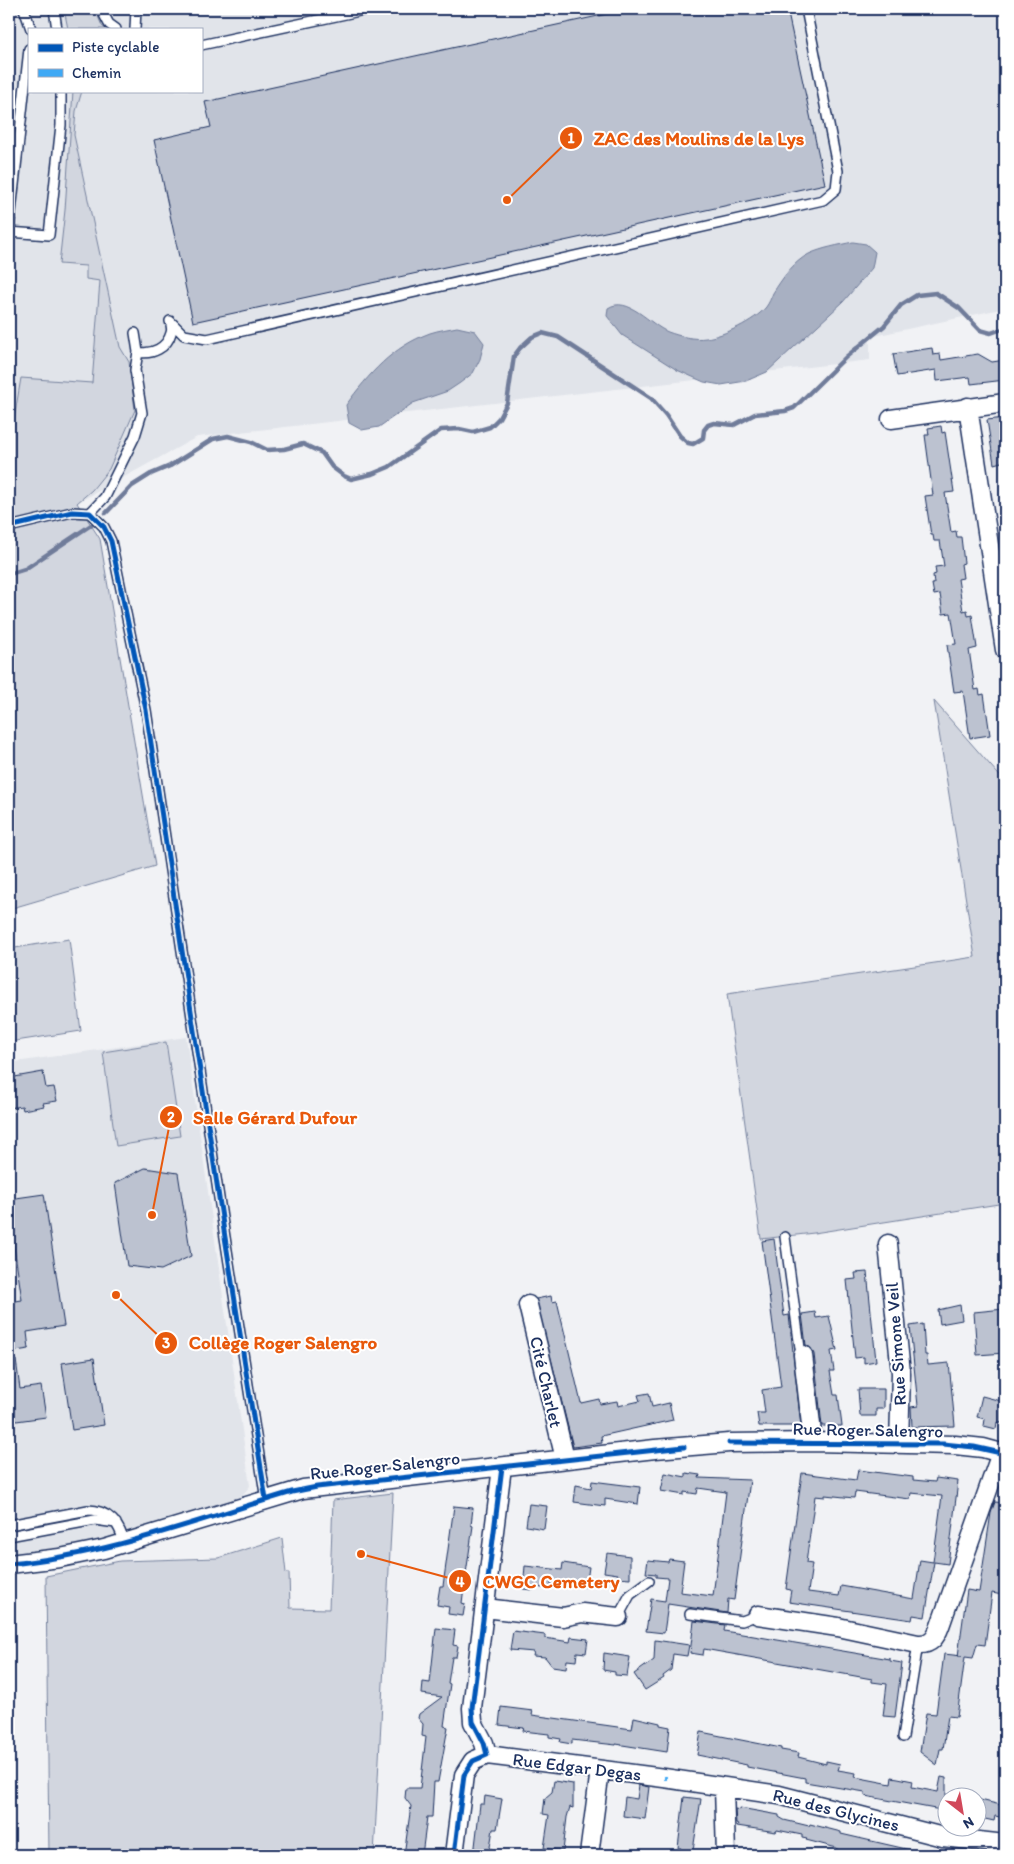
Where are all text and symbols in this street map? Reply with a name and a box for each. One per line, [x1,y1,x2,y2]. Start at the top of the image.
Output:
legend [28,28,202,92]
text: Piste cyclable [72,38,159,56]
text: Chemin [72,64,122,82]
callout: ZAC des Moulins de la Lys [559,121,813,155]
text: ZAC des Moulins de la Lys [594,127,805,150]
text: 1 [568,129,575,147]
callout: Salle Gérard Dufour [159,1100,367,1134]
text: Salle Gérard Dufour [193,1106,358,1129]
text: 2 [167,1108,175,1126]
street label: Rue Simone Veil [881,1282,911,1406]
callout: Collège Roger Salengro [154,1326,387,1360]
text: Collège Roger Salengro [189,1331,377,1354]
text: 3 [162,1334,170,1352]
street label: Cité Charlet [525,1334,567,1430]
street label: Rue Roger Salengro [792,1418,944,1442]
street label: Rue Roger Salengro [309,1447,461,1485]
callout: CWGC Cemetery [448,1564,630,1598]
text: CWGC Cemetery [482,1570,620,1593]
text: 4 [455,1573,465,1591]
street label: Rue Edgar Degas [511,1748,643,1786]
street label: Rue des Glycines [770,1784,902,1836]
north arrow [936,1786,986,1836]
text: N [960,1813,977,1832]

